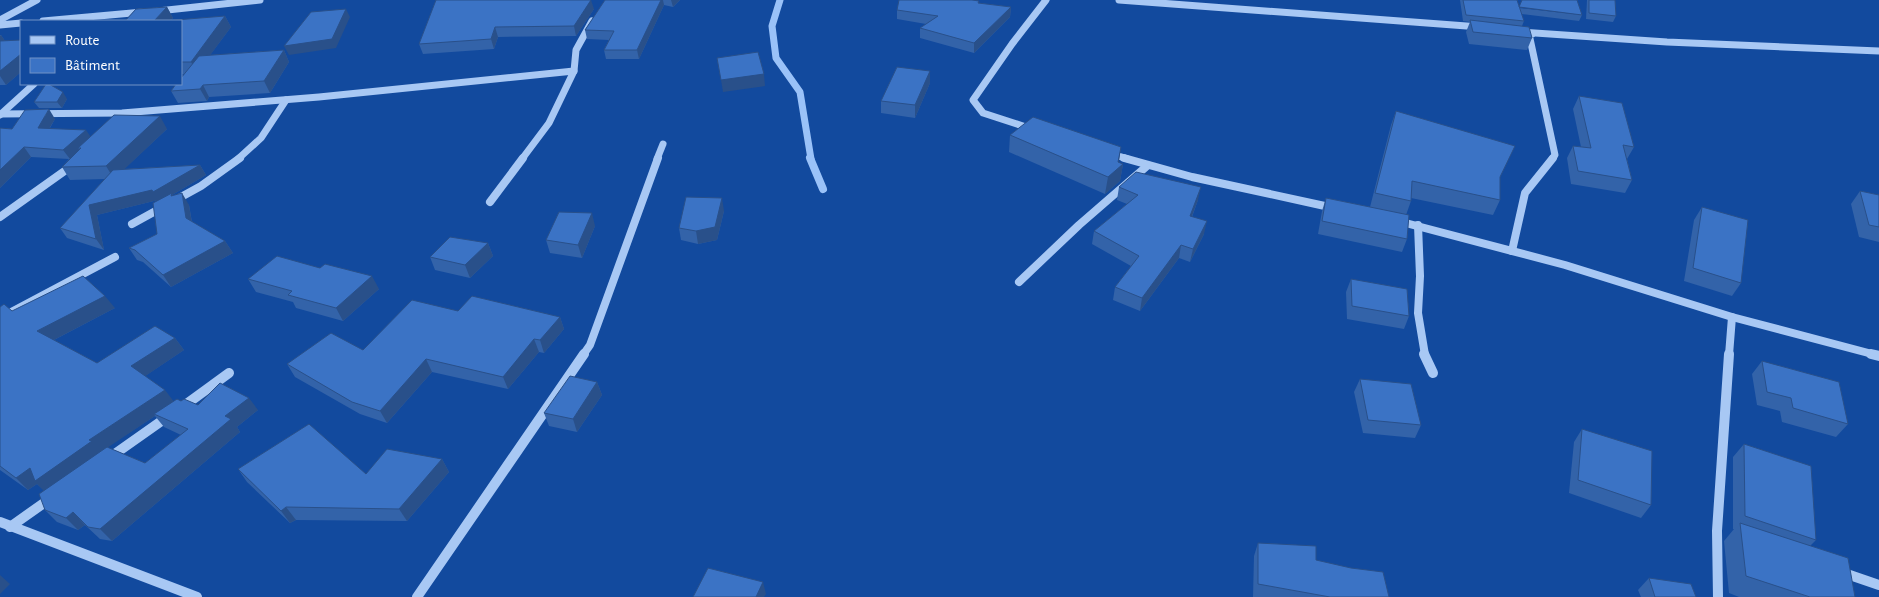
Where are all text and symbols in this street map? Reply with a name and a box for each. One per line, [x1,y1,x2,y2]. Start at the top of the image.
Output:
legend [20,20,182,85]
text: Route [65,33,99,48]
text: Bâtiment [65,58,120,73]

